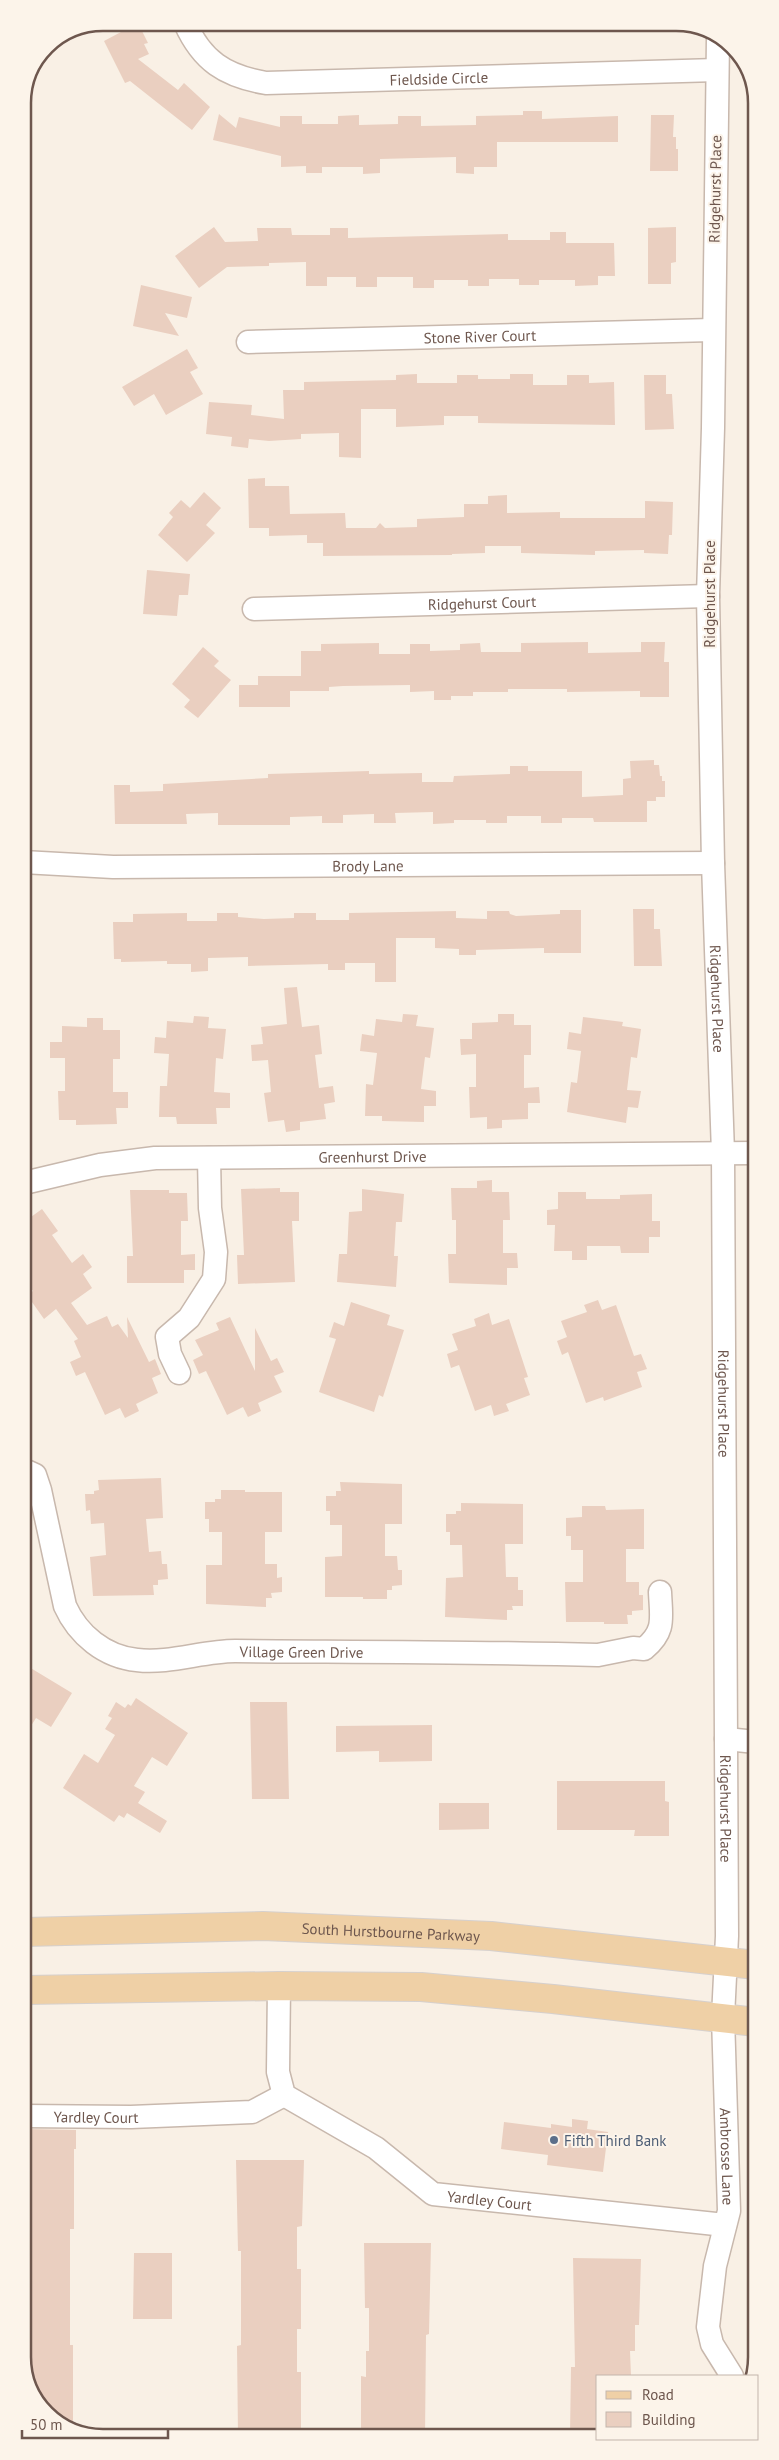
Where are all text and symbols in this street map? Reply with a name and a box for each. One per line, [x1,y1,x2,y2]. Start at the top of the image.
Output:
street label: Fieldside Circle [389,67,488,89]
street label: Ridgehurst Place [705,135,725,243]
street label: Stone River Court [423,325,536,347]
street label: Ridgehurst Place [700,540,719,648]
street label: Ridgehurst Court [427,591,536,614]
street label: Brody Lane [332,856,404,875]
street label: Ridgehurst Place [706,945,729,1053]
street label: Greenhurst Drive [318,1146,427,1166]
street label: Ridgehurst Place [715,1350,734,1458]
street label: Village Green Drive [239,1642,364,1661]
street label: Ridgehurst Place [717,1755,736,1863]
street label: South Hurstbourne Parkway [301,1918,480,1945]
street label: Yardley Court [53,2107,139,2127]
street label: Ambrosse Lane [716,2108,738,2205]
place label: Fifth Third Bank [564,2131,667,2150]
marker: Fifth Third Bank [548,2134,560,2146]
street label: Yardley Court [446,2186,533,2214]
legend [596,2375,759,2440]
text: Road [642,2385,674,2404]
scale bar [22,2408,169,2440]
text: Building [642,2410,696,2429]
text: 50 m [30,2415,63,2434]

